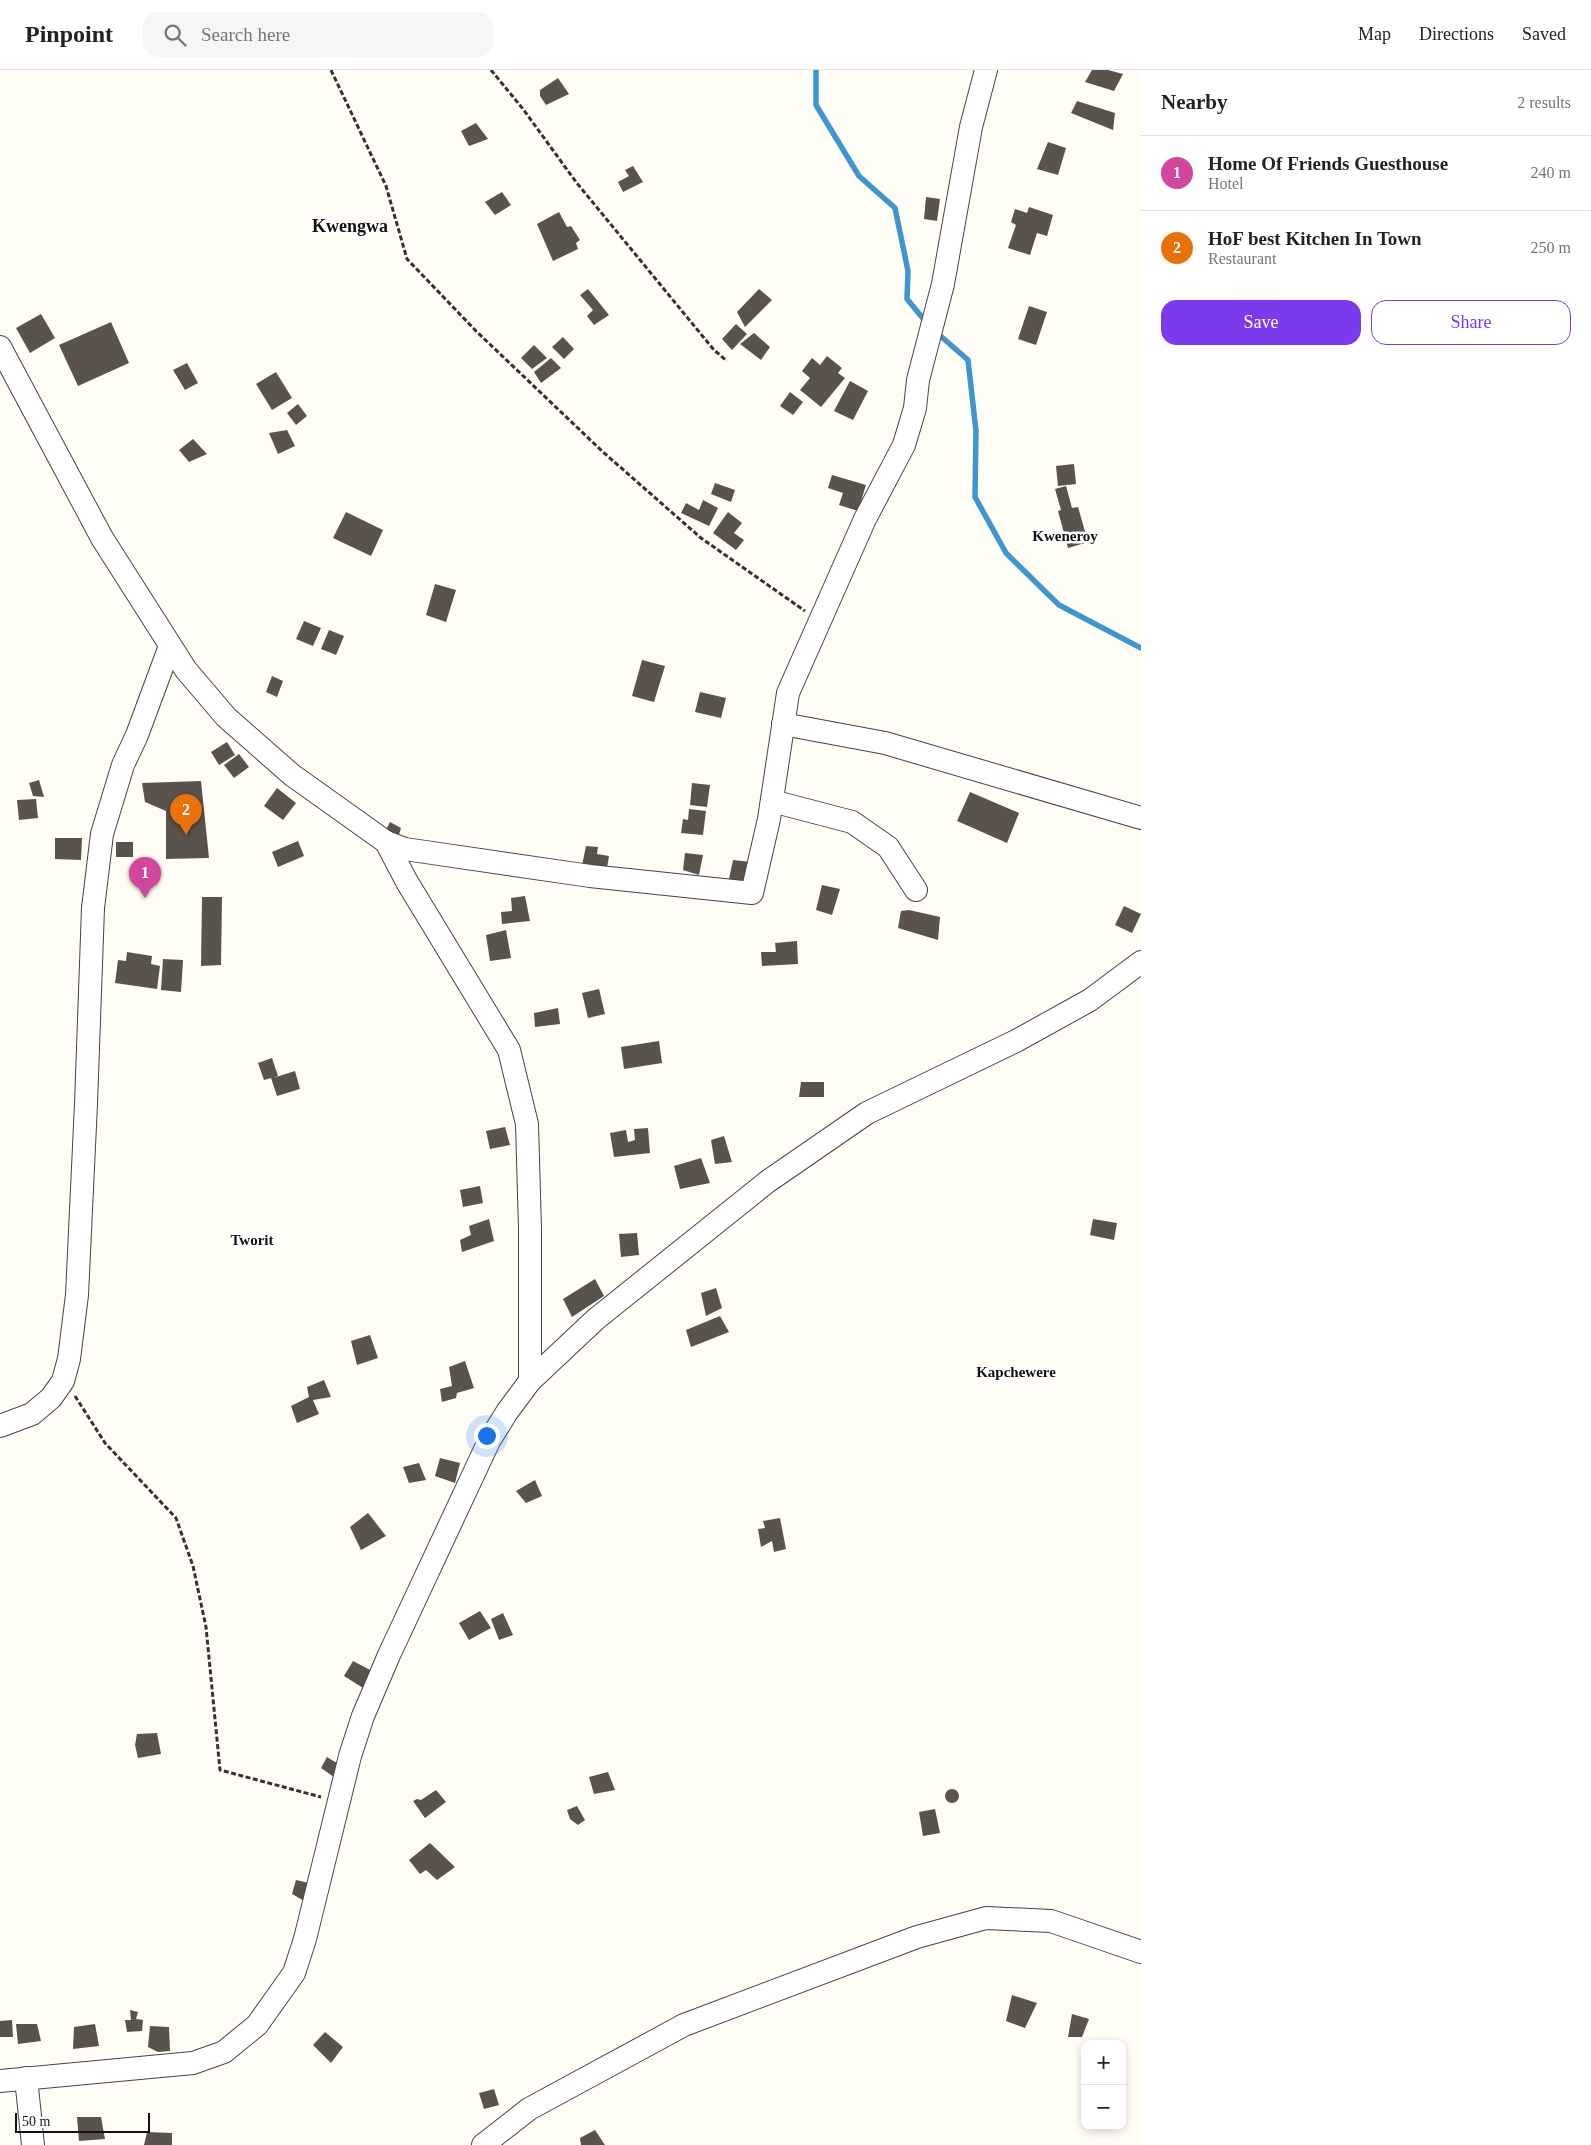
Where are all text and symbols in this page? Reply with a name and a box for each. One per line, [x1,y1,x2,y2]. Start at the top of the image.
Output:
search box [143,12,493,57]
text: Pinpoint [25,21,113,47]
icon: search [161,21,189,49]
text: Search here [201,24,290,45]
text: Map [1358,24,1391,44]
text: Directions [1419,24,1494,44]
text: Saved [1522,24,1566,44]
text: Nearby [1161,90,1228,114]
text: 2 results [1517,94,1571,111]
text: Home Of Friends Guesthouse [1208,153,1448,174]
text: 1 [1173,164,1181,181]
text: 240 m [1531,164,1571,181]
text: Hotel [1208,175,1244,192]
district label: Kwengwa [312,216,388,236]
text: HoF best Kitchen In Town [1208,228,1422,249]
text: 2 [1173,239,1181,256]
text: 250 m [1531,239,1571,256]
text: Restaurant [1208,250,1276,267]
button: Save [1161,300,1361,345]
button: Share [1371,300,1571,345]
district label: Kweneroy [1032,528,1098,544]
pin: 2 [170,794,202,835]
pin: 1 [129,857,161,898]
district label: Tworit [230,1232,274,1248]
district label: Kapchewere [976,1364,1056,1380]
your location [474,1423,500,1449]
map controls [1081,2040,1126,2130]
button: + [1081,2040,1126,2085]
button: − [1081,2085,1126,2130]
scale bar [15,2110,150,2133]
text: 50 m [22,2114,50,2129]

